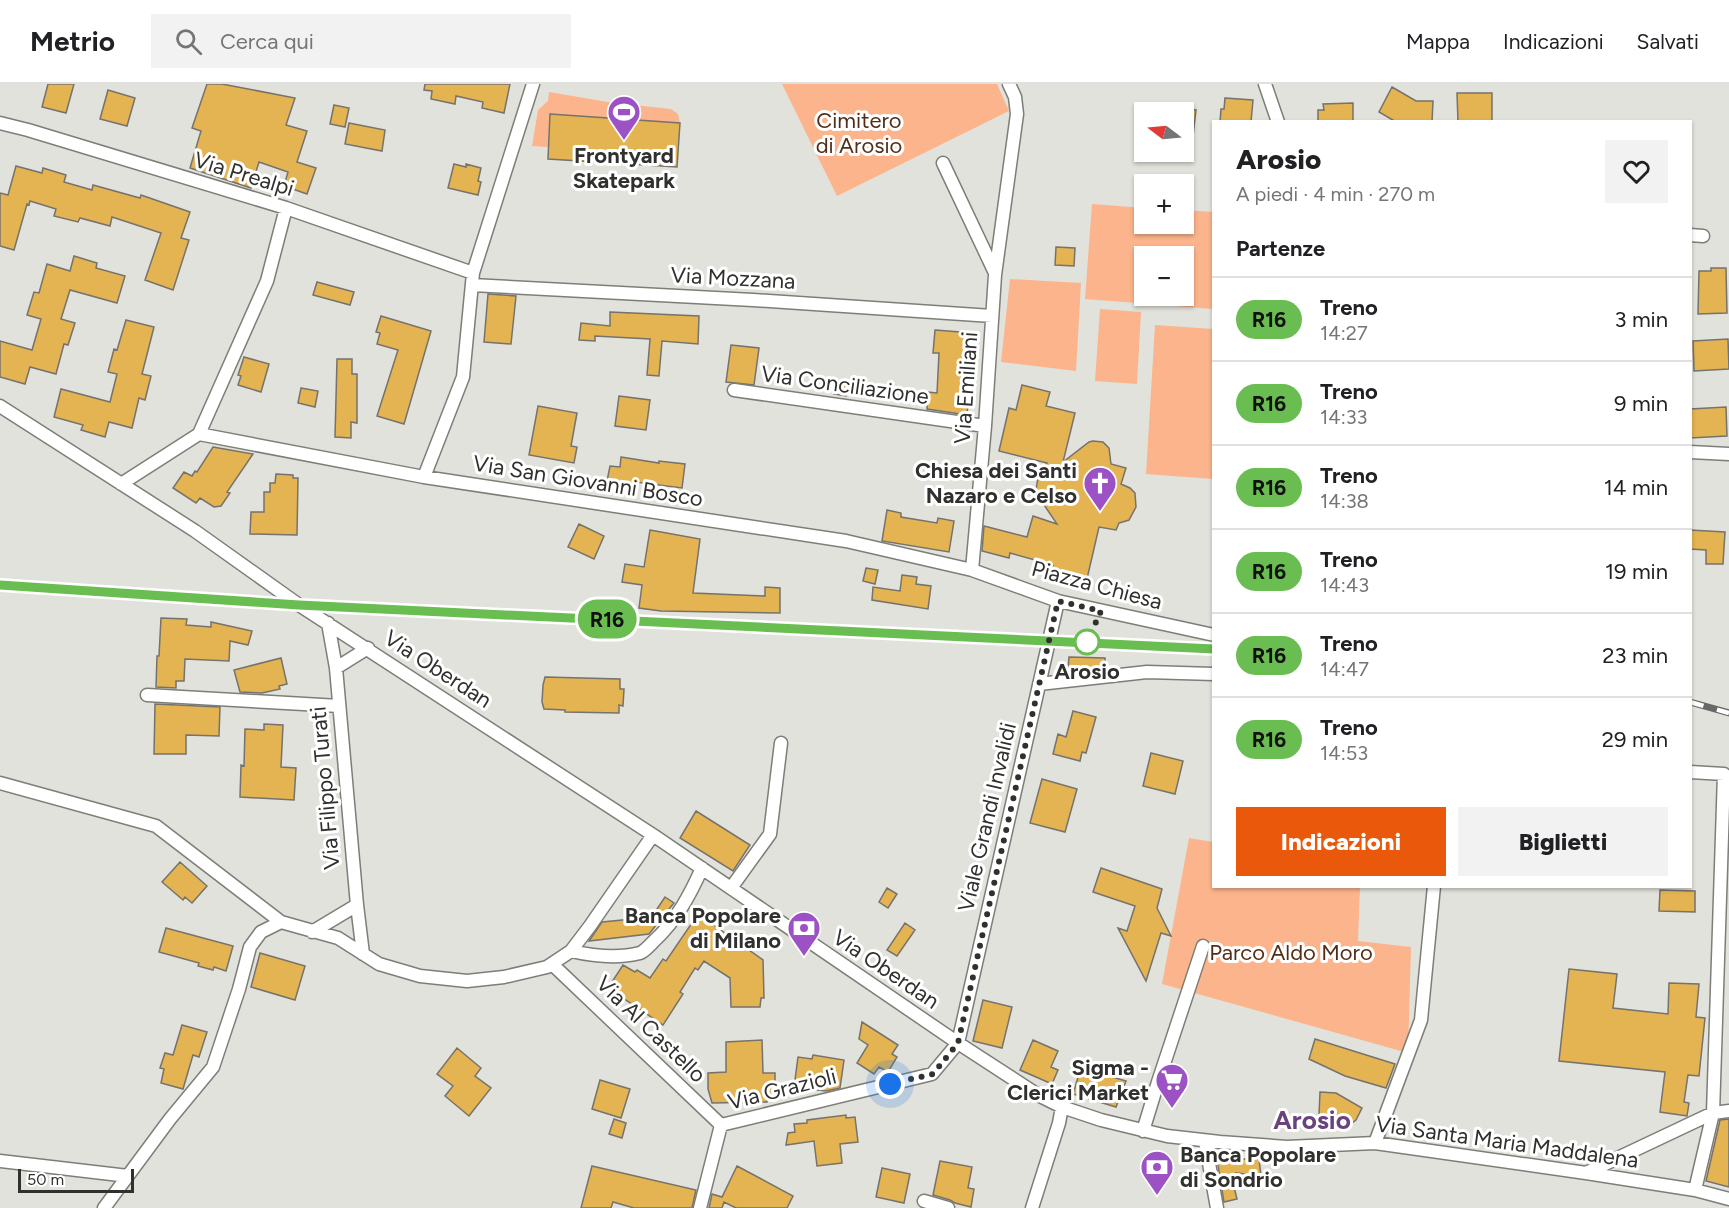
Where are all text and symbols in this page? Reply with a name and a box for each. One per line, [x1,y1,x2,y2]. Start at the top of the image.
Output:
search box [151,14,571,68]
text: Metrio [30,24,115,58]
icon: search [172,25,205,58]
text: Cerca qui [220,28,314,55]
text: Mappa [1406,29,1470,54]
text: Indicazioni [1503,29,1604,54]
text: Salvati [1637,29,1699,54]
sports icon: Frontyard Skatepark [606,94,642,141]
north arrow [1134,102,1194,162]
map controls [1134,102,1194,306]
park label: Cimitero di Arosio [816,107,902,159]
button: heart [1605,140,1668,203]
place label: Frontyard Skatepark [573,142,675,194]
text: Arosio [1236,142,1321,176]
street label: Via Prealpi [191,146,297,202]
button: + [1134,174,1194,234]
text: A piedi · 4 min · 270 m [1236,182,1435,206]
text: Partenze [1236,235,1325,262]
button: − [1134,246,1194,306]
street label: Via Mozzana [670,261,796,295]
text: Treno [1320,294,1378,321]
text: 3 min [1614,306,1668,333]
text: R16 [1252,307,1286,332]
text: 14:27 [1320,321,1368,345]
street label: Via Emiliani [949,331,983,445]
street label: Via Conciliazione [759,360,931,410]
text: Treno [1320,378,1378,405]
text: 9 min [1614,390,1668,417]
text: R16 [1252,391,1286,416]
text: 14:33 [1320,405,1368,429]
street label: Via San Giovanni Bosco [471,449,705,513]
place label: Chiesa dei Santi Nazaro e Celso [915,457,1077,509]
text: Treno [1320,462,1378,489]
church icon: Chiesa dei Santi Nazaro e Celso [1082,465,1118,512]
text: 14 min [1604,474,1668,501]
text: R16 [1252,475,1286,500]
text: 14:38 [1320,489,1369,513]
text: Treno [1320,546,1378,573]
street label: Piazza Chiesa [1029,555,1165,615]
text: 19 min [1605,558,1668,585]
text: R16 [1252,559,1286,584]
text: 14:43 [1320,573,1369,597]
line badge: R16 [572,600,642,638]
text: R16 [590,607,624,632]
street label: Via Oberdan [379,624,497,714]
marker: Arosio [1074,629,1100,655]
text: Treno [1320,630,1378,657]
text: 23 min [1602,642,1668,669]
text: R16 [1252,643,1286,668]
text: 14:47 [1320,657,1369,681]
place label: Arosio [1054,658,1120,685]
street label: Via Filippo Turati [304,705,346,871]
text: Treno [1320,714,1378,741]
street label: Viale Grandi Invalidi [952,720,1022,914]
text: 29 min [1602,726,1668,753]
text: R16 [1252,727,1286,752]
text: 14:53 [1320,741,1368,765]
button: Indicazioni [1236,807,1446,876]
button: Biglietti [1458,807,1668,876]
place label: Banca Popolare di Milano [625,902,781,954]
bank icon: Banca Popolare di Milano [786,910,822,957]
street label: Via Oberdan [828,923,944,1015]
park label: Parco Aldo Moro [1209,939,1373,966]
street label: Via Al Castello [590,970,712,1088]
place label: Sigma - Clerici Market [1007,1054,1149,1106]
street label: Via Grazioli [725,1062,839,1116]
supermarket icon: Sigma - Clerici Market [1154,1062,1190,1109]
your location [875,1069,905,1099]
district label: Arosio [1273,1104,1351,1136]
street label: Via Santa Maria Maddalena [1374,1110,1640,1174]
place label: Banca Popolare di Sondrio [1180,1141,1336,1193]
bank icon: Banca Popolare di Sondrio [1139,1149,1175,1196]
scale bar [18,1166,134,1194]
text: 50 m [27,1170,64,1189]

